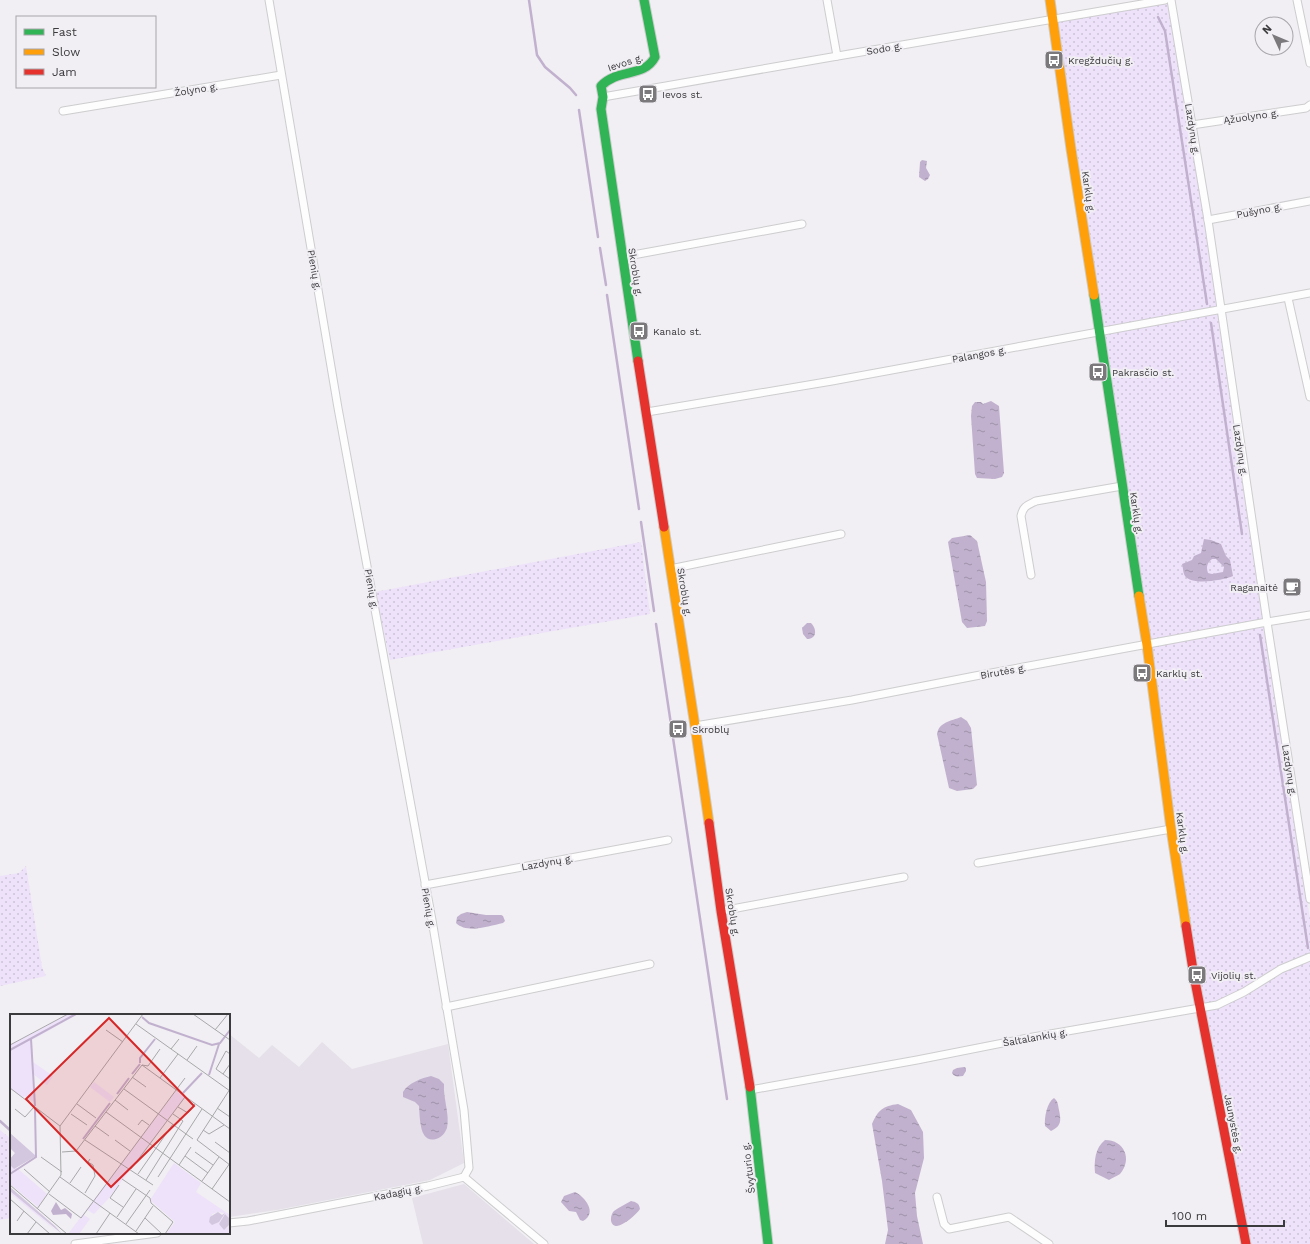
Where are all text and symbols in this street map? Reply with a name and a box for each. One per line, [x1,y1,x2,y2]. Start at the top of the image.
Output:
legend [16,16,156,88]
north arrow [1254,16,1294,56]
text: N [1260,22,1275,37]
text: Fast [52,25,77,39]
street label: Sodo g. [865,40,903,57]
text: Slow [52,45,80,59]
bus stop icon: Kregždučių g. [1043,49,1065,71]
street label: Ievos g. [606,52,644,73]
place label: Kregždučių g. [1068,55,1133,66]
text: Jam [52,65,77,79]
street label: Žolyno g. [174,81,218,98]
bus stop icon: Ievos st. [637,83,659,105]
place label: Ievos st. [662,89,703,100]
street label: Lazdynų g. [1183,102,1202,156]
street label: Ąžuolyno g. [1223,107,1279,126]
street label: Karklų g. [1080,170,1097,214]
street label: Pušyno g. [1235,201,1283,220]
street label: Skroblų g. [626,247,645,297]
street label: Pienių g. [306,249,323,291]
bus stop icon: Kanalo st. [628,320,650,342]
place label: Kanalo st. [653,326,702,337]
street label: Palangos g. [951,344,1007,365]
bus stop icon: Pakrasčio st. [1087,361,1109,383]
place label: Pakrasčio st. [1112,367,1174,378]
street label: Lazdynų g. [1231,423,1250,477]
street label: Karklų g. [1128,491,1145,535]
street label: Skroblų g. [675,567,694,617]
street label: Pienių g. [363,568,380,610]
cafe icon: Raganaitė [1281,576,1303,598]
place label: Raganaitė [1230,582,1278,593]
street label: Birutės g. [979,662,1027,681]
bus stop icon: Karklų st. [1131,662,1153,684]
place label: Karklų st. [1156,668,1203,679]
bus stop icon: Skroblų [667,718,689,740]
place label: Skroblų [692,724,730,735]
street label: Lazdynų g. [1280,743,1299,797]
street label: Karklų g. [1174,811,1191,855]
street label: Lazdynų g. [520,853,574,872]
street label: Pienių g. [420,887,437,929]
street label: Skroblų g. [723,887,742,937]
bus stop icon: Vijolių st. [1186,964,1208,986]
place label: Vijolių st. [1211,970,1256,981]
inset map [10,1014,230,1234]
street label: Šaltalankių g. [1002,1026,1068,1049]
street label: Jaunystės g. [1222,1093,1245,1155]
street label: Švyturio g. [740,1142,757,1194]
street label: Kadagių g. [373,1182,423,1203]
scale bar [1166,1202,1284,1228]
text: 100 m [1172,1209,1207,1223]

